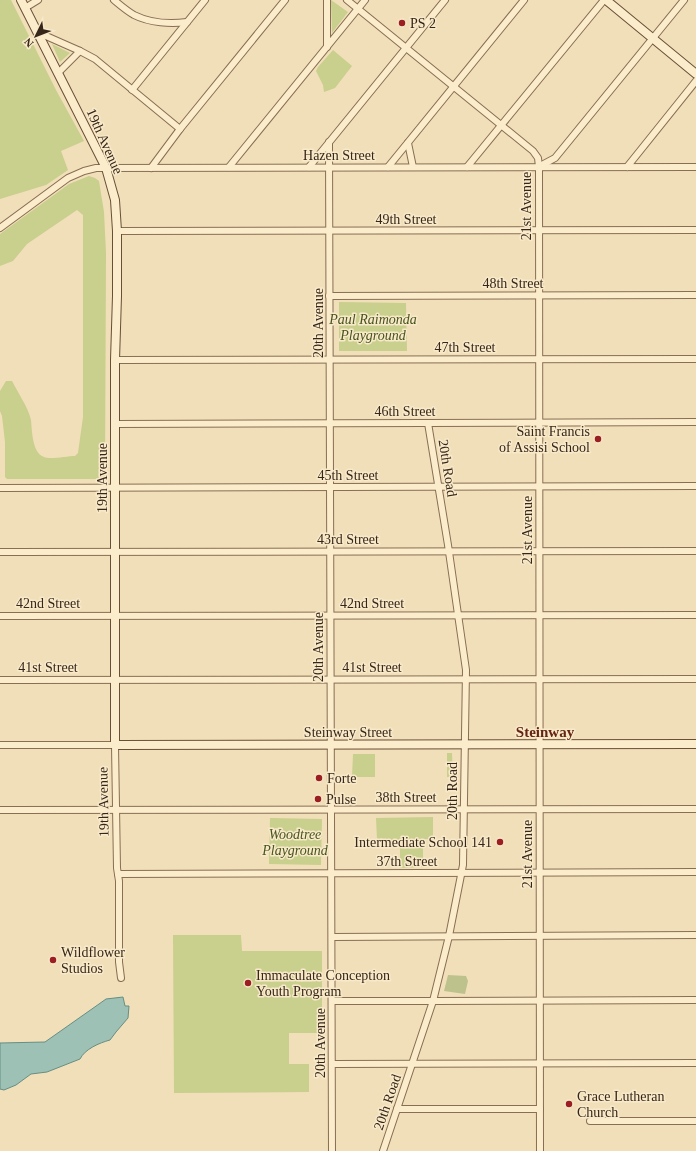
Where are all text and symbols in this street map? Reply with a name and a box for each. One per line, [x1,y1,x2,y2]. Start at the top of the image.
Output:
north arrow [16,16,56,56]
place label: PS 2 [410,16,436,31]
marker: PS 2 [397,18,407,28]
text: N [22,36,36,50]
street label: 19th Avenue [83,106,126,176]
street label: Hazen Street [303,148,375,163]
street label: 21st Avenue [519,172,534,240]
street label: 49th Street [375,212,437,227]
street label: 48th Street [482,276,544,291]
street label: 20th Avenue [311,288,326,358]
park label: Paul Raimonda Playground [328,312,417,343]
street label: 47th Street [434,340,496,355]
street label: 46th Street [374,404,436,419]
place label: Saint Francis of Assisi School [499,424,590,455]
marker: Saint Francis of Assisi School [593,434,603,444]
street label: 20th Road [436,438,459,498]
street label: 19th Avenue [95,443,110,513]
street label: 45th Street [317,468,379,483]
street label: 21st Avenue [520,496,535,564]
street label: 43rd Street [317,532,379,547]
street label: 42nd Street [16,596,80,611]
street label: 42nd Street [340,596,404,611]
street label: 20th Avenue [311,612,326,682]
street label: 41st Street [18,660,78,675]
street label: 41st Street [342,660,402,675]
district label: Steinway [516,724,575,740]
street label: Steinway Street [304,725,392,740]
street label: 20th Road [445,762,460,820]
street label: 19th Avenue [95,767,112,837]
place label: Forte [327,771,357,786]
marker: Forte [314,773,324,783]
street label: 38th Street [375,790,437,805]
place label: Pulse [326,792,356,807]
marker: Pulse [313,794,323,804]
street label: 21st Avenue [520,820,535,888]
park label: Woodtree Playground [261,827,329,858]
place label: Intermediate School 141 [354,835,492,850]
marker: Intermediate School 141 [495,837,505,847]
street label: 37th Street [376,854,438,869]
place label: Wildflower Studios [61,945,125,976]
marker: Wildflower Studios [48,955,58,965]
place label: Immaculate Conception Youth Program [256,968,390,999]
marker: Immaculate Conception Youth Program [243,978,253,988]
street label: 20th Avenue [313,1008,328,1078]
street label: 20th Road [371,1072,404,1132]
place label: Grace Lutheran Church [577,1089,664,1120]
marker: Grace Lutheran Church [564,1099,574,1109]

